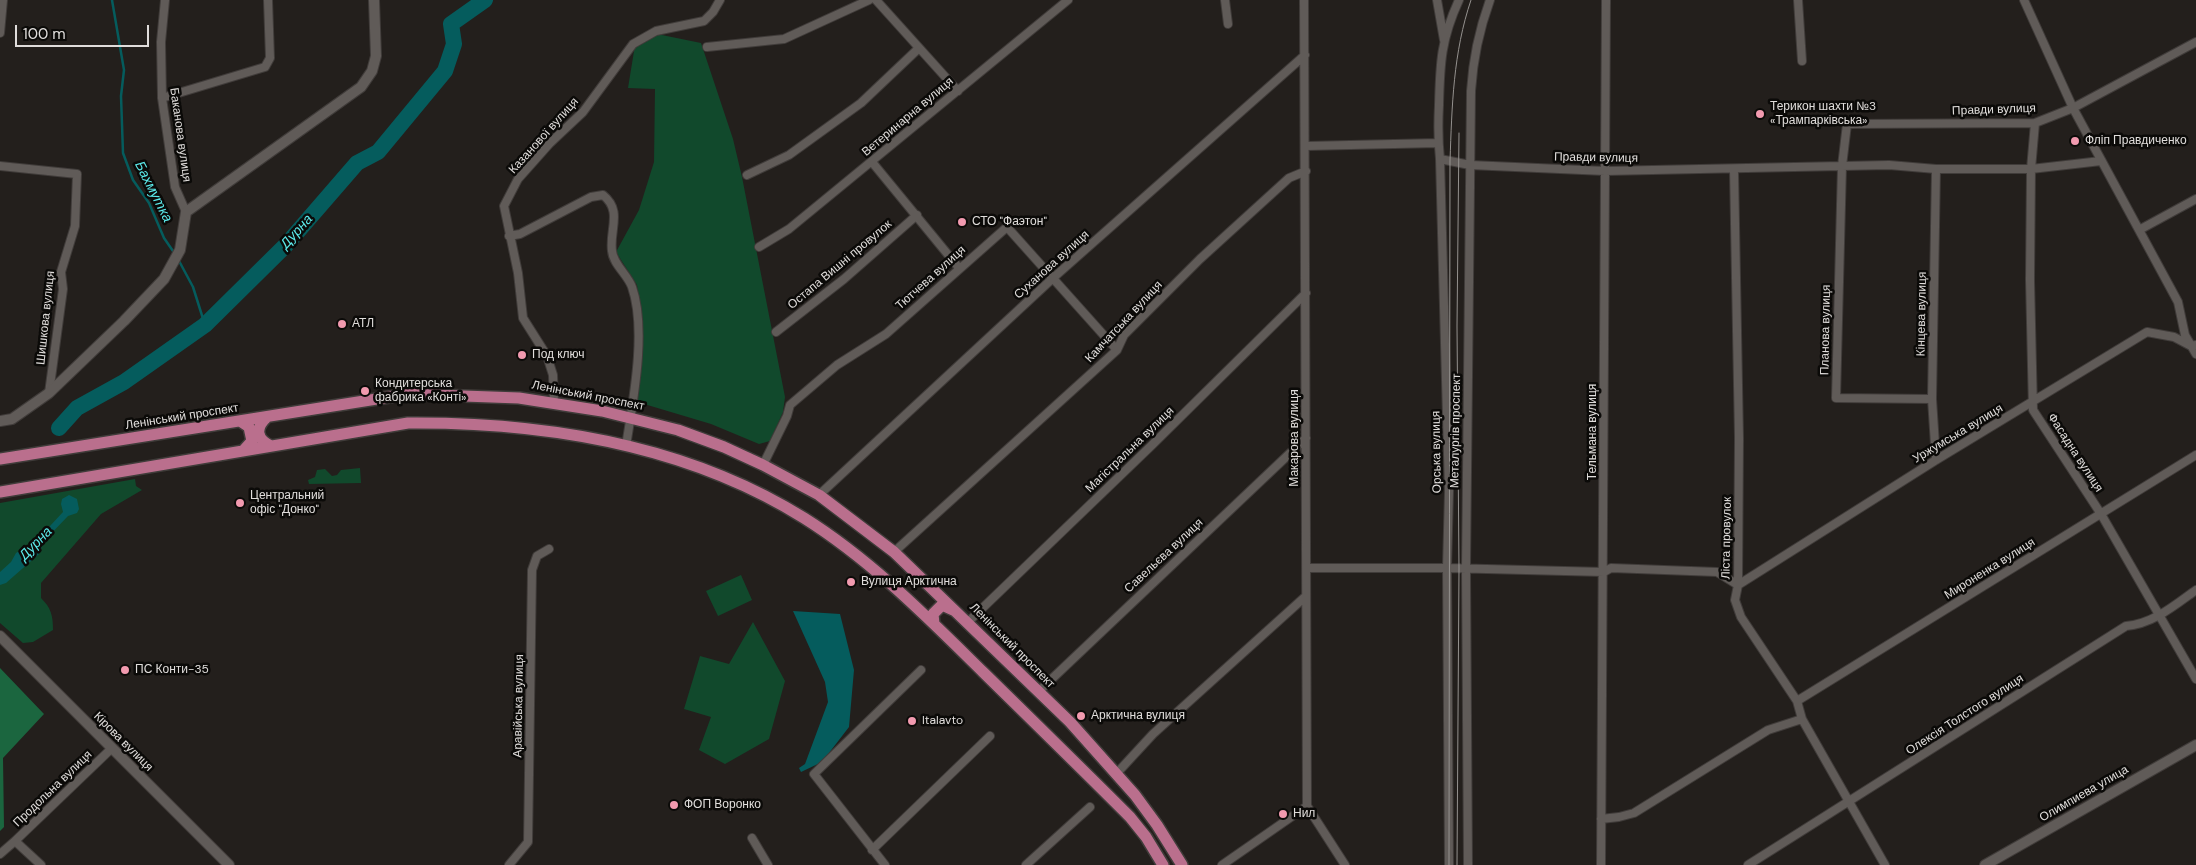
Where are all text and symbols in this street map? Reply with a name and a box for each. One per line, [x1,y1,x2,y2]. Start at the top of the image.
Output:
scale bar [18,15,151,47]
text: 100 m [23,24,66,44]
street label: Ветеринарна вулиця [859,74,957,160]
street label: Баканова вулиця [166,87,194,183]
street label: Казанової вулиця [506,95,582,177]
place label: Терикон шахти №3 «Трампарківська» [1770,100,1876,128]
street label: Правди вулиця [1952,101,2036,119]
marker: Терикон шахти №3 «Трампарківська» [1754,108,1766,120]
place label: Фліп Правдиченко [2085,134,2187,148]
marker: Фліп Правдиченко [2069,135,2081,147]
street label: Правди вулиця [1554,150,1638,166]
water label: Бахмутка [130,159,176,225]
water label: Дурна [277,211,317,253]
place label: СТО "Фаэтон" [972,215,1047,229]
marker: СТО "Фаэтон" [956,216,968,228]
street label: Остапа Вишні провулок [785,217,895,313]
street label: Суханова вулиця [1012,228,1092,302]
street label: Тютчева вулиця [893,243,969,313]
street label: Шишкова вулиця [34,270,58,366]
street label: Кінцева вулиця [1914,272,1930,356]
street label: Камчатська вулиця [1082,278,1166,366]
street label: Планова вулиця [1818,285,1834,375]
place label: АТЛ [352,317,374,331]
marker: АТЛ [336,318,348,330]
place label: Под ключ [532,348,585,362]
marker: Под ключ [516,349,528,361]
street label: Металургів проспект [1448,374,1464,488]
place label: Кондитерська фабрика «Конті» [375,377,466,405]
street label: Ленінський проспект [530,378,646,414]
street label: Тельмана вулиця [1586,384,1600,480]
marker: Кондитерська фабрика «Конті» [359,385,371,397]
street label: Макарова вулиця [1288,389,1302,487]
street label: Ленінський проспект [124,401,240,433]
street label: Уржумська вулиця [1910,401,2006,467]
street label: Магістральна вулиця [1083,404,1177,496]
street label: Орська вулиця [1429,411,1445,493]
street label: Фасадна вулиця [2044,411,2106,495]
place label: Центральний офіс "Донко" [250,489,324,517]
marker: Центральний офіс "Донко" [234,497,246,509]
street label: Ліста провулок [1719,497,1735,579]
street label: Савельєва вулиця [1122,516,1206,596]
water label: Дурна [16,524,56,564]
street label: Мироненка вулиця [1942,535,2038,603]
place label: Вулиця Арктична [861,575,957,589]
marker: Вулиця Арктична [845,576,857,588]
street label: Ленінський проспект [966,600,1058,692]
street label: Аравійська вулиця [511,654,527,758]
place label: ПС Конти-35 [135,663,209,677]
marker: ПС Конти-35 [119,664,131,676]
street label: Олексія Толстого вулиця [1903,672,2027,758]
street label: Кірова вулиця [90,709,156,775]
place label: Арктична вулиця [1091,709,1185,723]
marker: Арктична вулиця [1075,710,1087,722]
place label: Italavto [922,714,963,728]
marker: Italavto [906,715,918,727]
street label: Продольна вулиця [11,748,95,830]
street label: Олимпиева улица [2037,763,2131,825]
place label: ФОП Воронко [684,798,761,812]
marker: ФОП Воронко [668,799,680,811]
place label: Нил [1293,807,1315,821]
marker: Нил [1277,808,1289,820]

